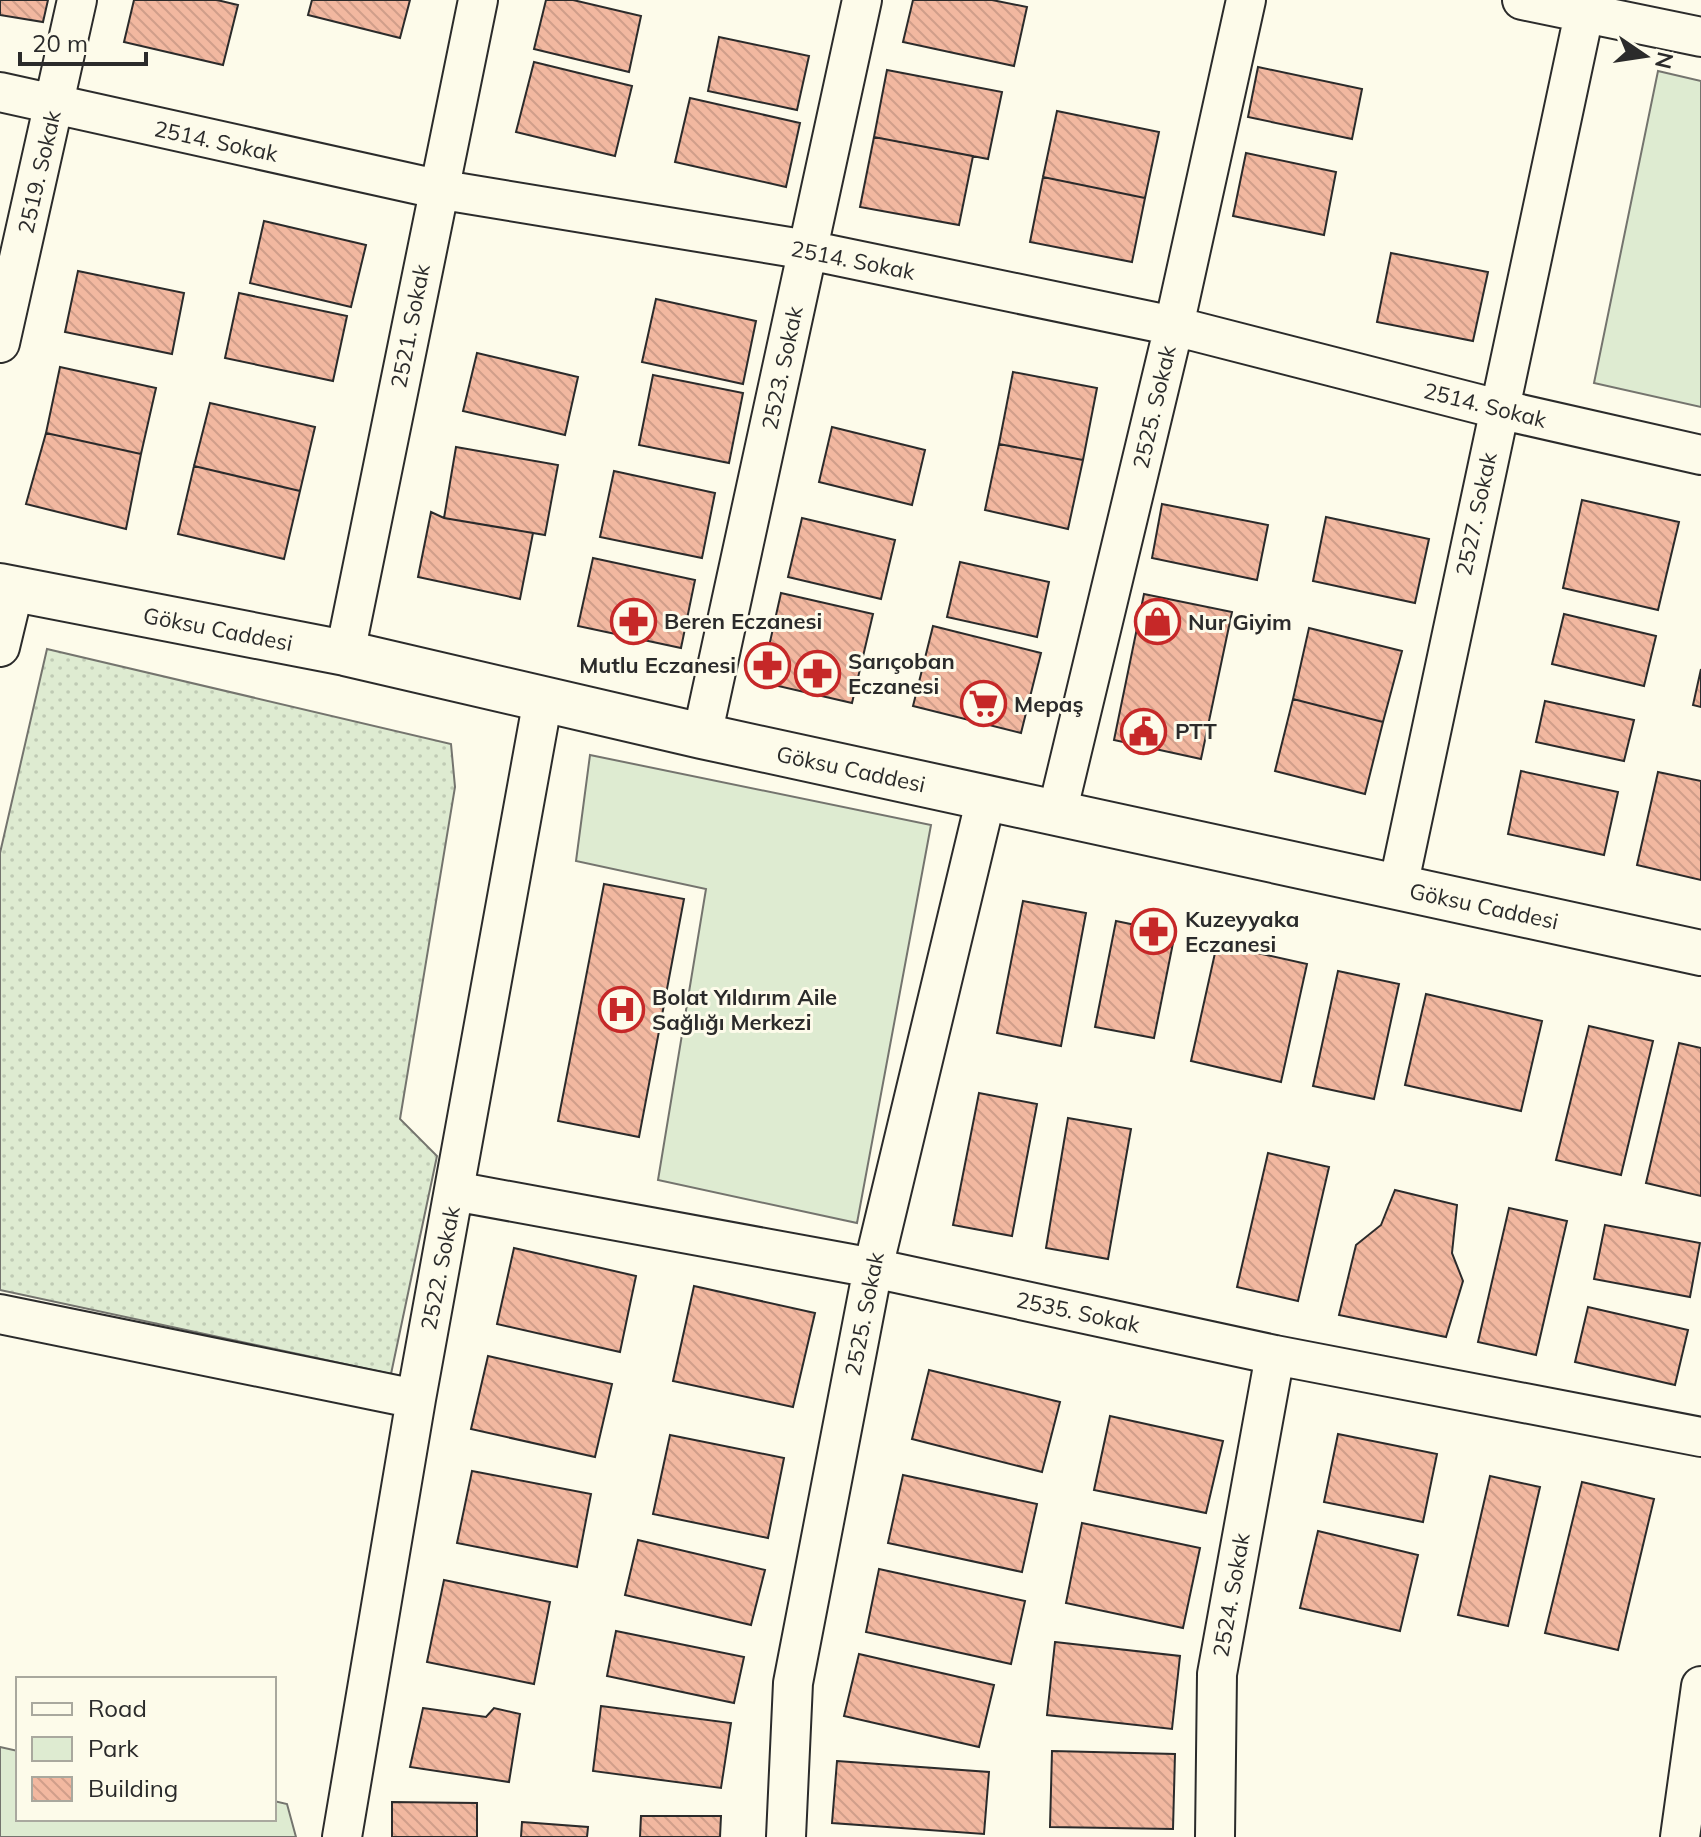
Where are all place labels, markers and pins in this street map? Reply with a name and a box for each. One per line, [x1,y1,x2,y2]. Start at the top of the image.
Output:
pharmacy icon: Beren Eczanesi [609,597,657,645]
shop icon: Nur Giyim [1133,598,1181,646]
place label: Beren Eczanesi [664,607,822,635]
place label: Nur Giyim [1188,608,1292,636]
pharmacy icon: Mutlu Eczanesi [743,641,791,689]
place label: Sarıçoban Eczanesi [848,647,955,700]
pharmacy icon: Sarıçoban Eczanesi [793,650,841,698]
place label: Mutlu Eczanesi [579,651,736,679]
supermarket icon: Mepaş [959,680,1007,728]
place label: Mepaş [1014,690,1084,718]
public building icon: PTT [1120,707,1168,755]
place label: PTT [1175,717,1217,745]
place label: Kuzeyyaka Eczanesi [1185,905,1299,958]
pharmacy icon: Kuzeyyaka Eczanesi [1130,908,1178,956]
place label: Bolat Yıldırım Aile Sağlığı Merkezi [652,983,837,1036]
hospital icon: Bolat Yıldırım Aile Sağlığı Merkezi [597,986,645,1034]

